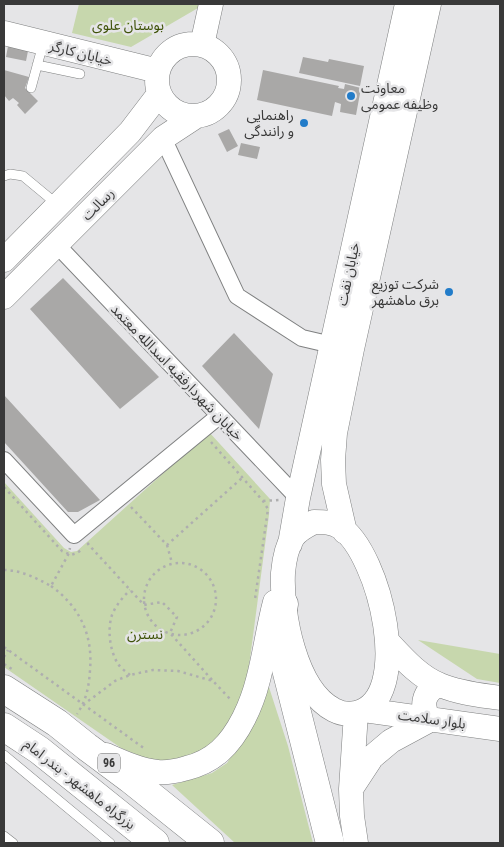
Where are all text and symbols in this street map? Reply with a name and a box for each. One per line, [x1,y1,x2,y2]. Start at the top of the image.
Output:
park label: بوستان علوی [92,17,164,34]
street label: خیابان کارگر [47,37,114,69]
place label: معاونت وظیفه عمومی [361,80,438,113]
marker: معاونت وظیفه عمومی [345,90,357,102]
place label: راهنمایی و رانندگی [244,107,294,140]
marker: راهنمایی و رانندگی [298,117,310,129]
street label: رسالت [79,185,118,224]
street label: خیابان نفت [334,241,363,307]
place label: شرکت توزیع برق ماهشهر [371,276,439,309]
marker: شرکت توزیع برق ماهشهر [443,286,455,298]
street label: خیابان شهردارفقیه اسدالله معتمد [107,301,246,444]
park label: نسترن [127,626,163,643]
street label: بلوار سلامت [397,706,467,733]
street label: بزرگراه ماهشهر - بندر امام [19,736,139,835]
road number: 96 [98,754,120,772]

